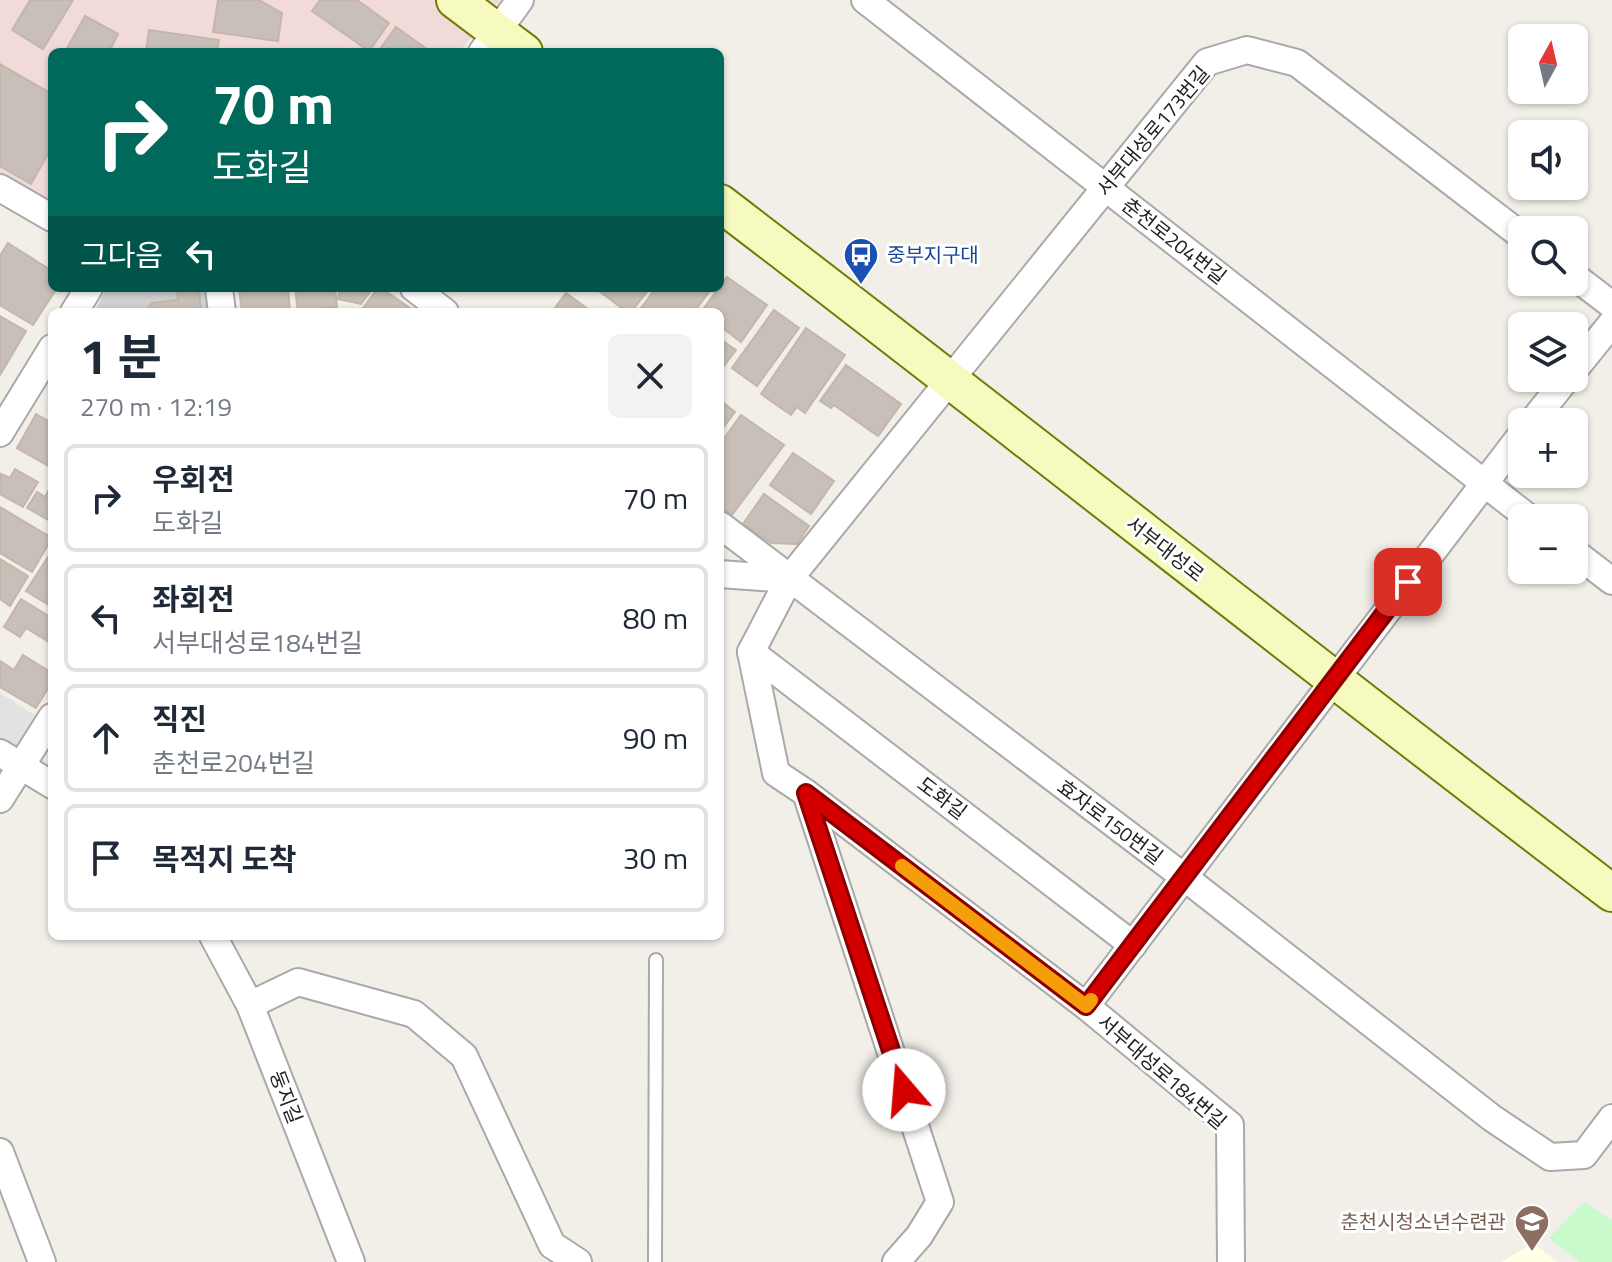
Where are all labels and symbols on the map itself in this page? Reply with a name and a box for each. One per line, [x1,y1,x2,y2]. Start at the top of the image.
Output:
north arrow [1508,24,1588,104]
street label: 서부대성로173번길 [1089,59,1217,203]
street label: 춘천로204번길 [1115,190,1233,291]
bus stop icon: 중부지구대 [842,236,880,286]
place label: 중부지구대 [887,239,979,270]
street label: 서부대성로 [1120,508,1211,589]
pin [1374,548,1442,616]
street label: 도화길 [911,769,974,827]
street label: 효자로150번길 [1051,771,1170,872]
street label: 서부대성로184번길 [1091,1007,1234,1137]
position arrow [862,1048,946,1132]
street label: 둥지길 [262,1065,311,1128]
school or university icon: 춘천시청소년수련관 [1513,1203,1551,1253]
place label: 춘천시청소년수련관 [1340,1206,1506,1237]

